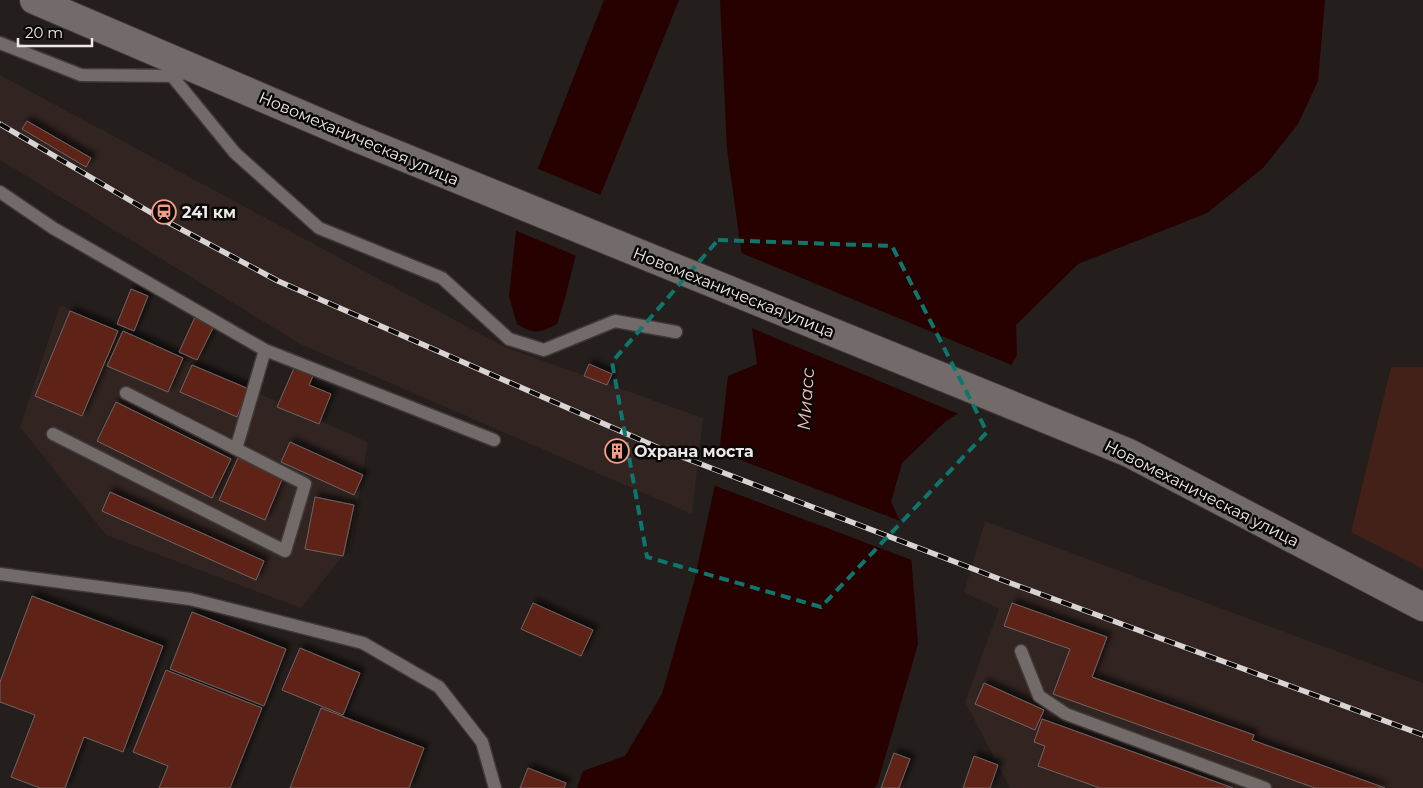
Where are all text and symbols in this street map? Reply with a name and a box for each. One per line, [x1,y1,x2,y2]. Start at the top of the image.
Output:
scale bar [18,15,91,47]
text: 20 m [25,23,63,42]
street label: Новомеханическая улица [256,88,462,189]
station icon: 241 км [151,199,177,225]
place label: 241 км [182,203,236,222]
street label: Новомеханическая улица [630,243,837,342]
water label: Миасс [793,366,819,431]
street label: Новомеханическая улица [1101,436,1302,551]
building icon: Охрана моста [604,438,630,464]
place label: Охрана моста [634,442,754,461]

